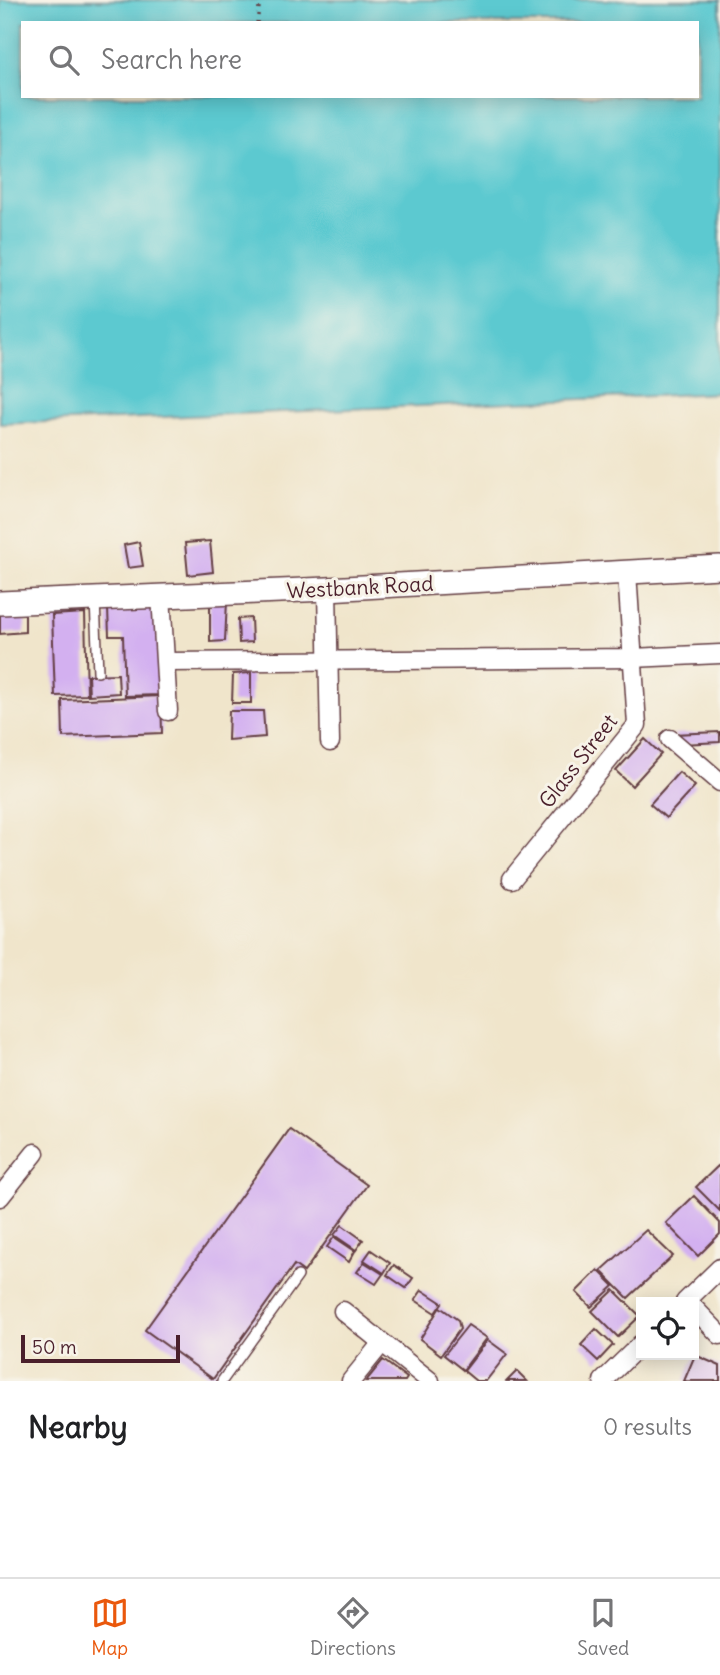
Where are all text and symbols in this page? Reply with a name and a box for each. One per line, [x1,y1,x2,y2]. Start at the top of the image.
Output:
search box [21,21,699,98]
icon: search [45,41,83,79]
text: Search here [101,43,242,76]
street label: Westbank Road [286,570,434,604]
street label: Glass Street [533,709,623,813]
map controls [636,1297,699,1360]
button: locate [636,1297,699,1360]
scale bar [21,1332,180,1364]
text: 50 m [32,1335,77,1359]
text: Nearby [28,1408,128,1446]
text: 0 results [603,1412,692,1441]
tab: Map [91,1594,129,1660]
tab: Directions [310,1594,396,1660]
tab: Saved [577,1594,629,1660]

